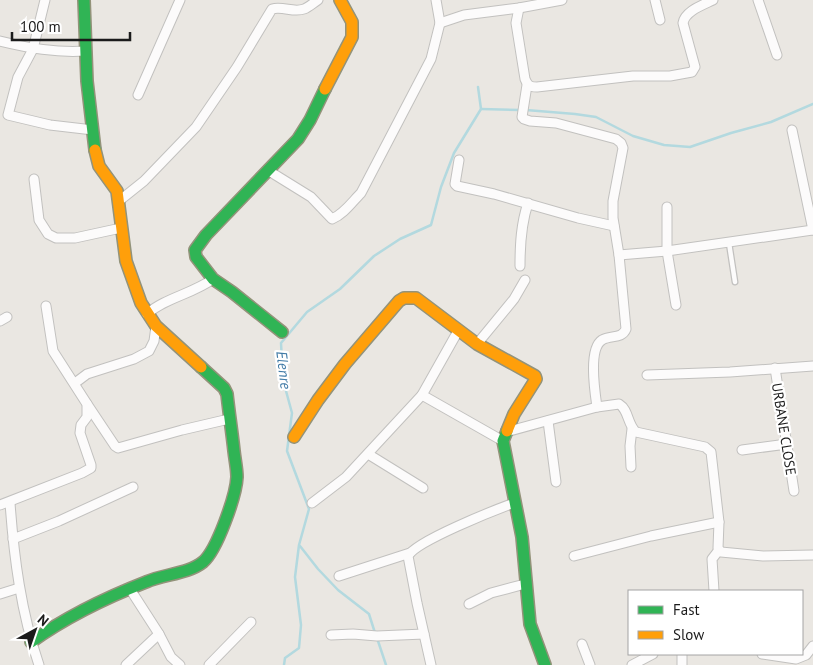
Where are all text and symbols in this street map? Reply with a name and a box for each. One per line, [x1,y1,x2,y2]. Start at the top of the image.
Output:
scale bar [12,10,130,42]
text: 100 m [20,17,61,36]
water label: Elenre [272,350,296,390]
street label: URBANE CLOSE [768,382,800,476]
legend [628,590,803,655]
text: Fast [673,600,700,619]
north arrow [10,605,60,655]
text: N [34,610,53,630]
text: Slow [673,625,704,644]

